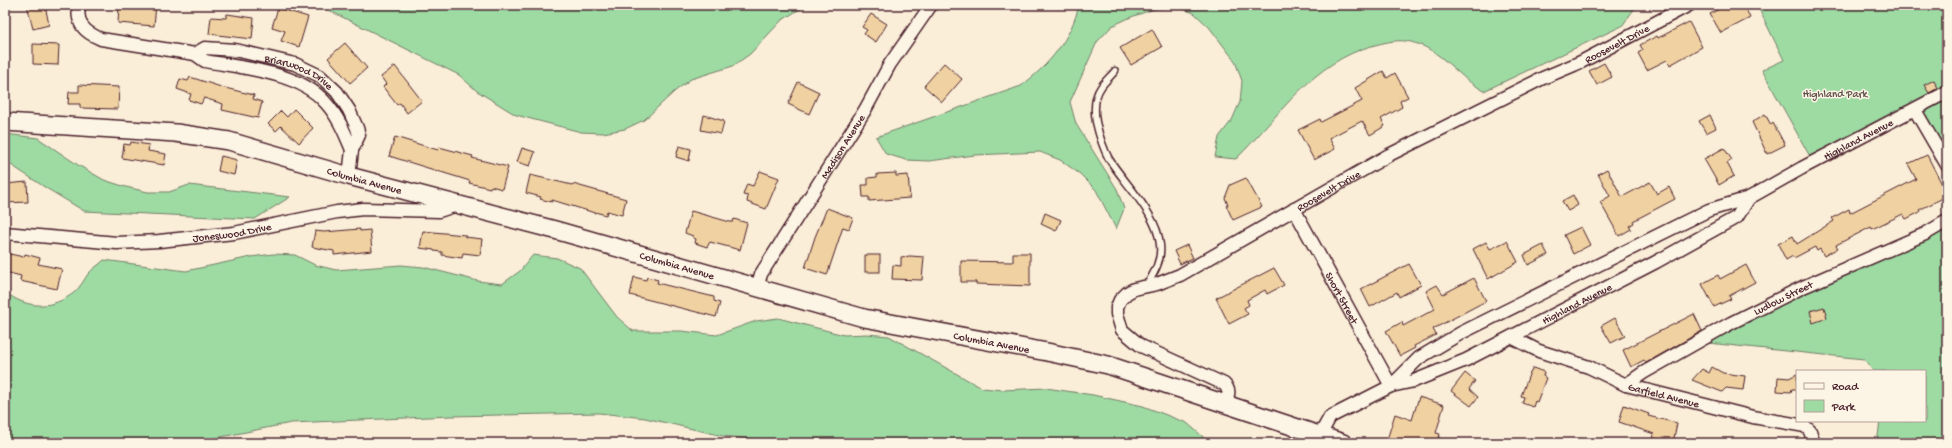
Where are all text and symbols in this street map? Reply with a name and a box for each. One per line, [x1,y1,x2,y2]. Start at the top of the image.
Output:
street label: Roosevelt Drive [1583,23,1652,67]
street label: Briarwood Drive [262,53,335,93]
park label: Highland Park [1803,89,1868,101]
street label: Madison Avenue [819,113,869,181]
street label: Highland Avenue [1822,117,1896,164]
street label: Columbia Avenue [325,166,403,198]
street label: Roosevelt Drive [1295,169,1363,215]
street label: Joneswood Drive [192,221,273,245]
street label: Columbia Avenue [638,250,716,283]
street label: Short Street [1322,271,1361,328]
street label: Ludlow Street [1752,279,1816,319]
street label: Highland Avenue [1541,282,1615,328]
street label: Columbia Avenue [952,331,1031,357]
legend [1796,370,1926,422]
text: Road [1832,381,1859,395]
street label: Garfield Avenue [1626,382,1701,411]
text: Park [1831,401,1857,415]

